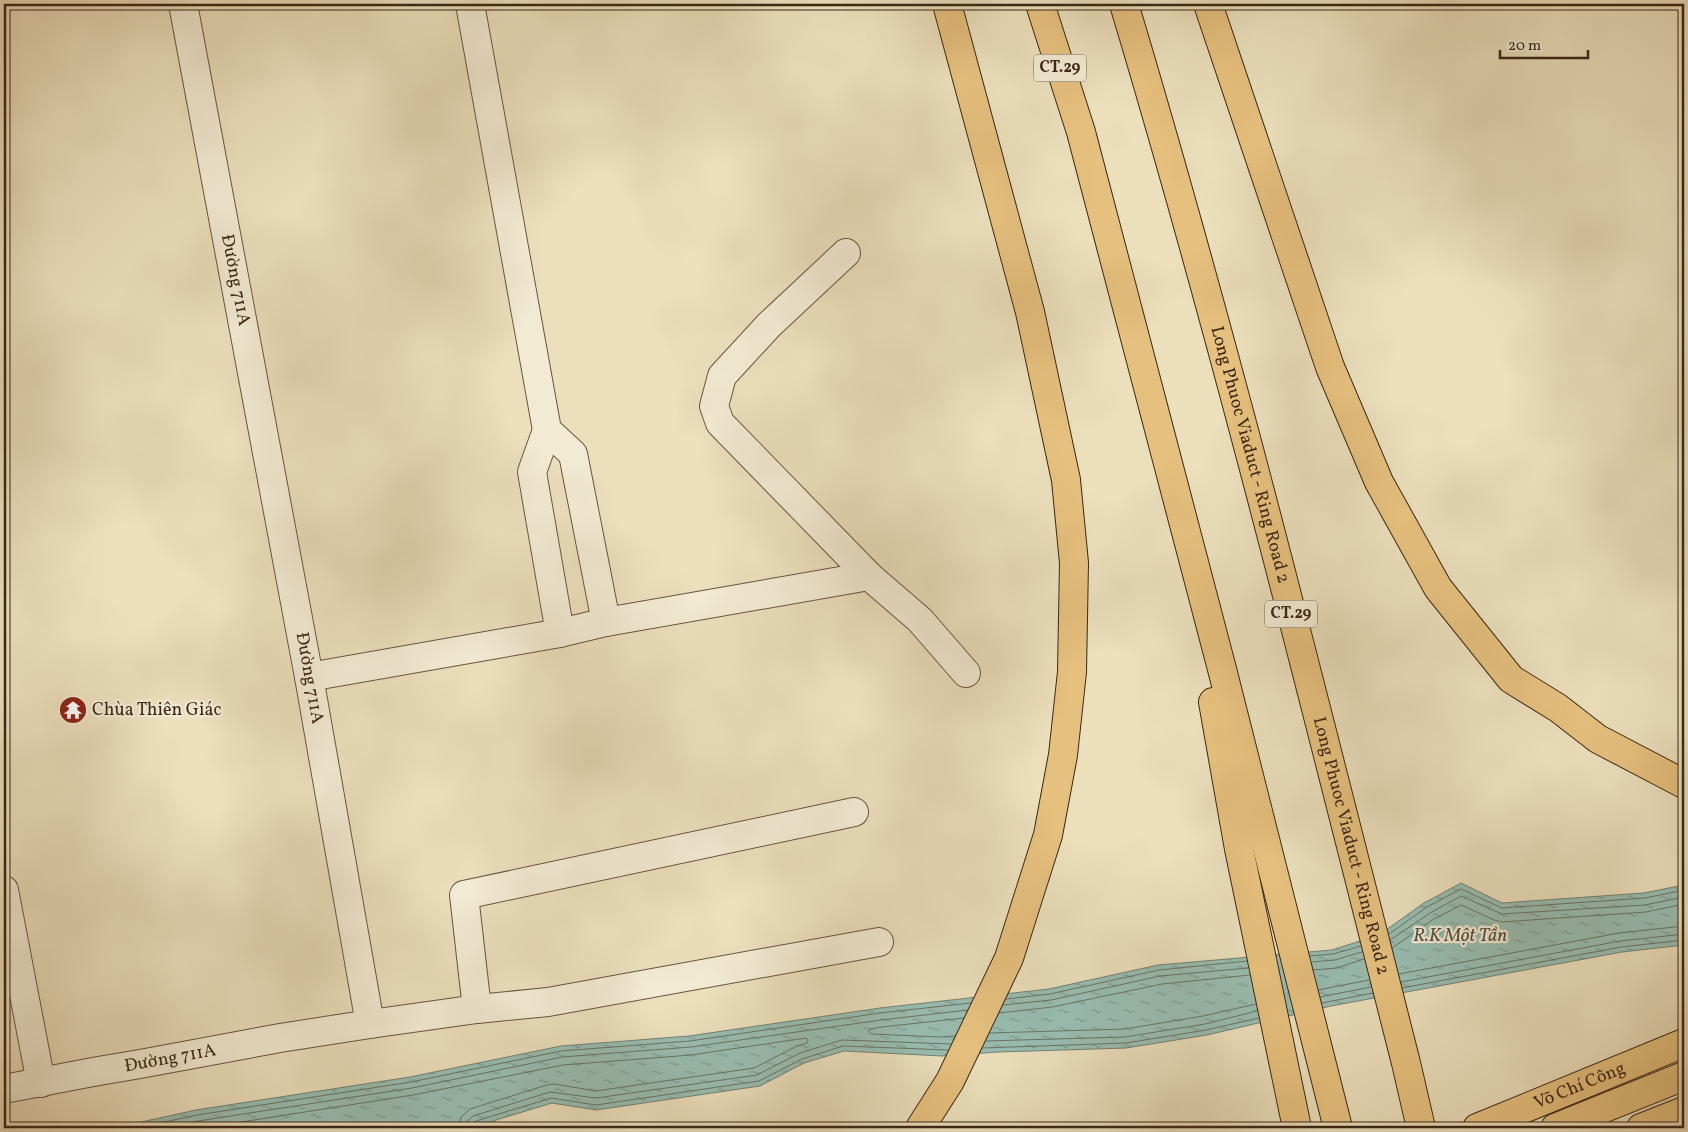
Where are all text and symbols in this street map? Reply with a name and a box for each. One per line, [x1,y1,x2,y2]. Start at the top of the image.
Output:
scale bar [1500,28,1588,60]
text: 20 m [1508,36,1541,57]
road number: CT.29 [1034,54,1086,82]
street label: Đường 711A [214,232,256,328]
street label: Long Phuoc Viaduct - Ring Road 2 [1204,323,1296,586]
road number: CT.29 [1265,600,1317,628]
street label: Đường 711A [289,630,329,726]
temple icon: Chùa Thiên Giác [58,695,88,725]
place label: Chùa Thiên Giác [92,698,221,723]
street label: Long Phuoc Viaduct - Ring Road 2 [1306,714,1396,977]
water label: R.K Một Tần [1413,923,1507,949]
street label: Đường 711A [122,1038,218,1079]
street label: Võ Chí Công [1530,1056,1629,1116]

